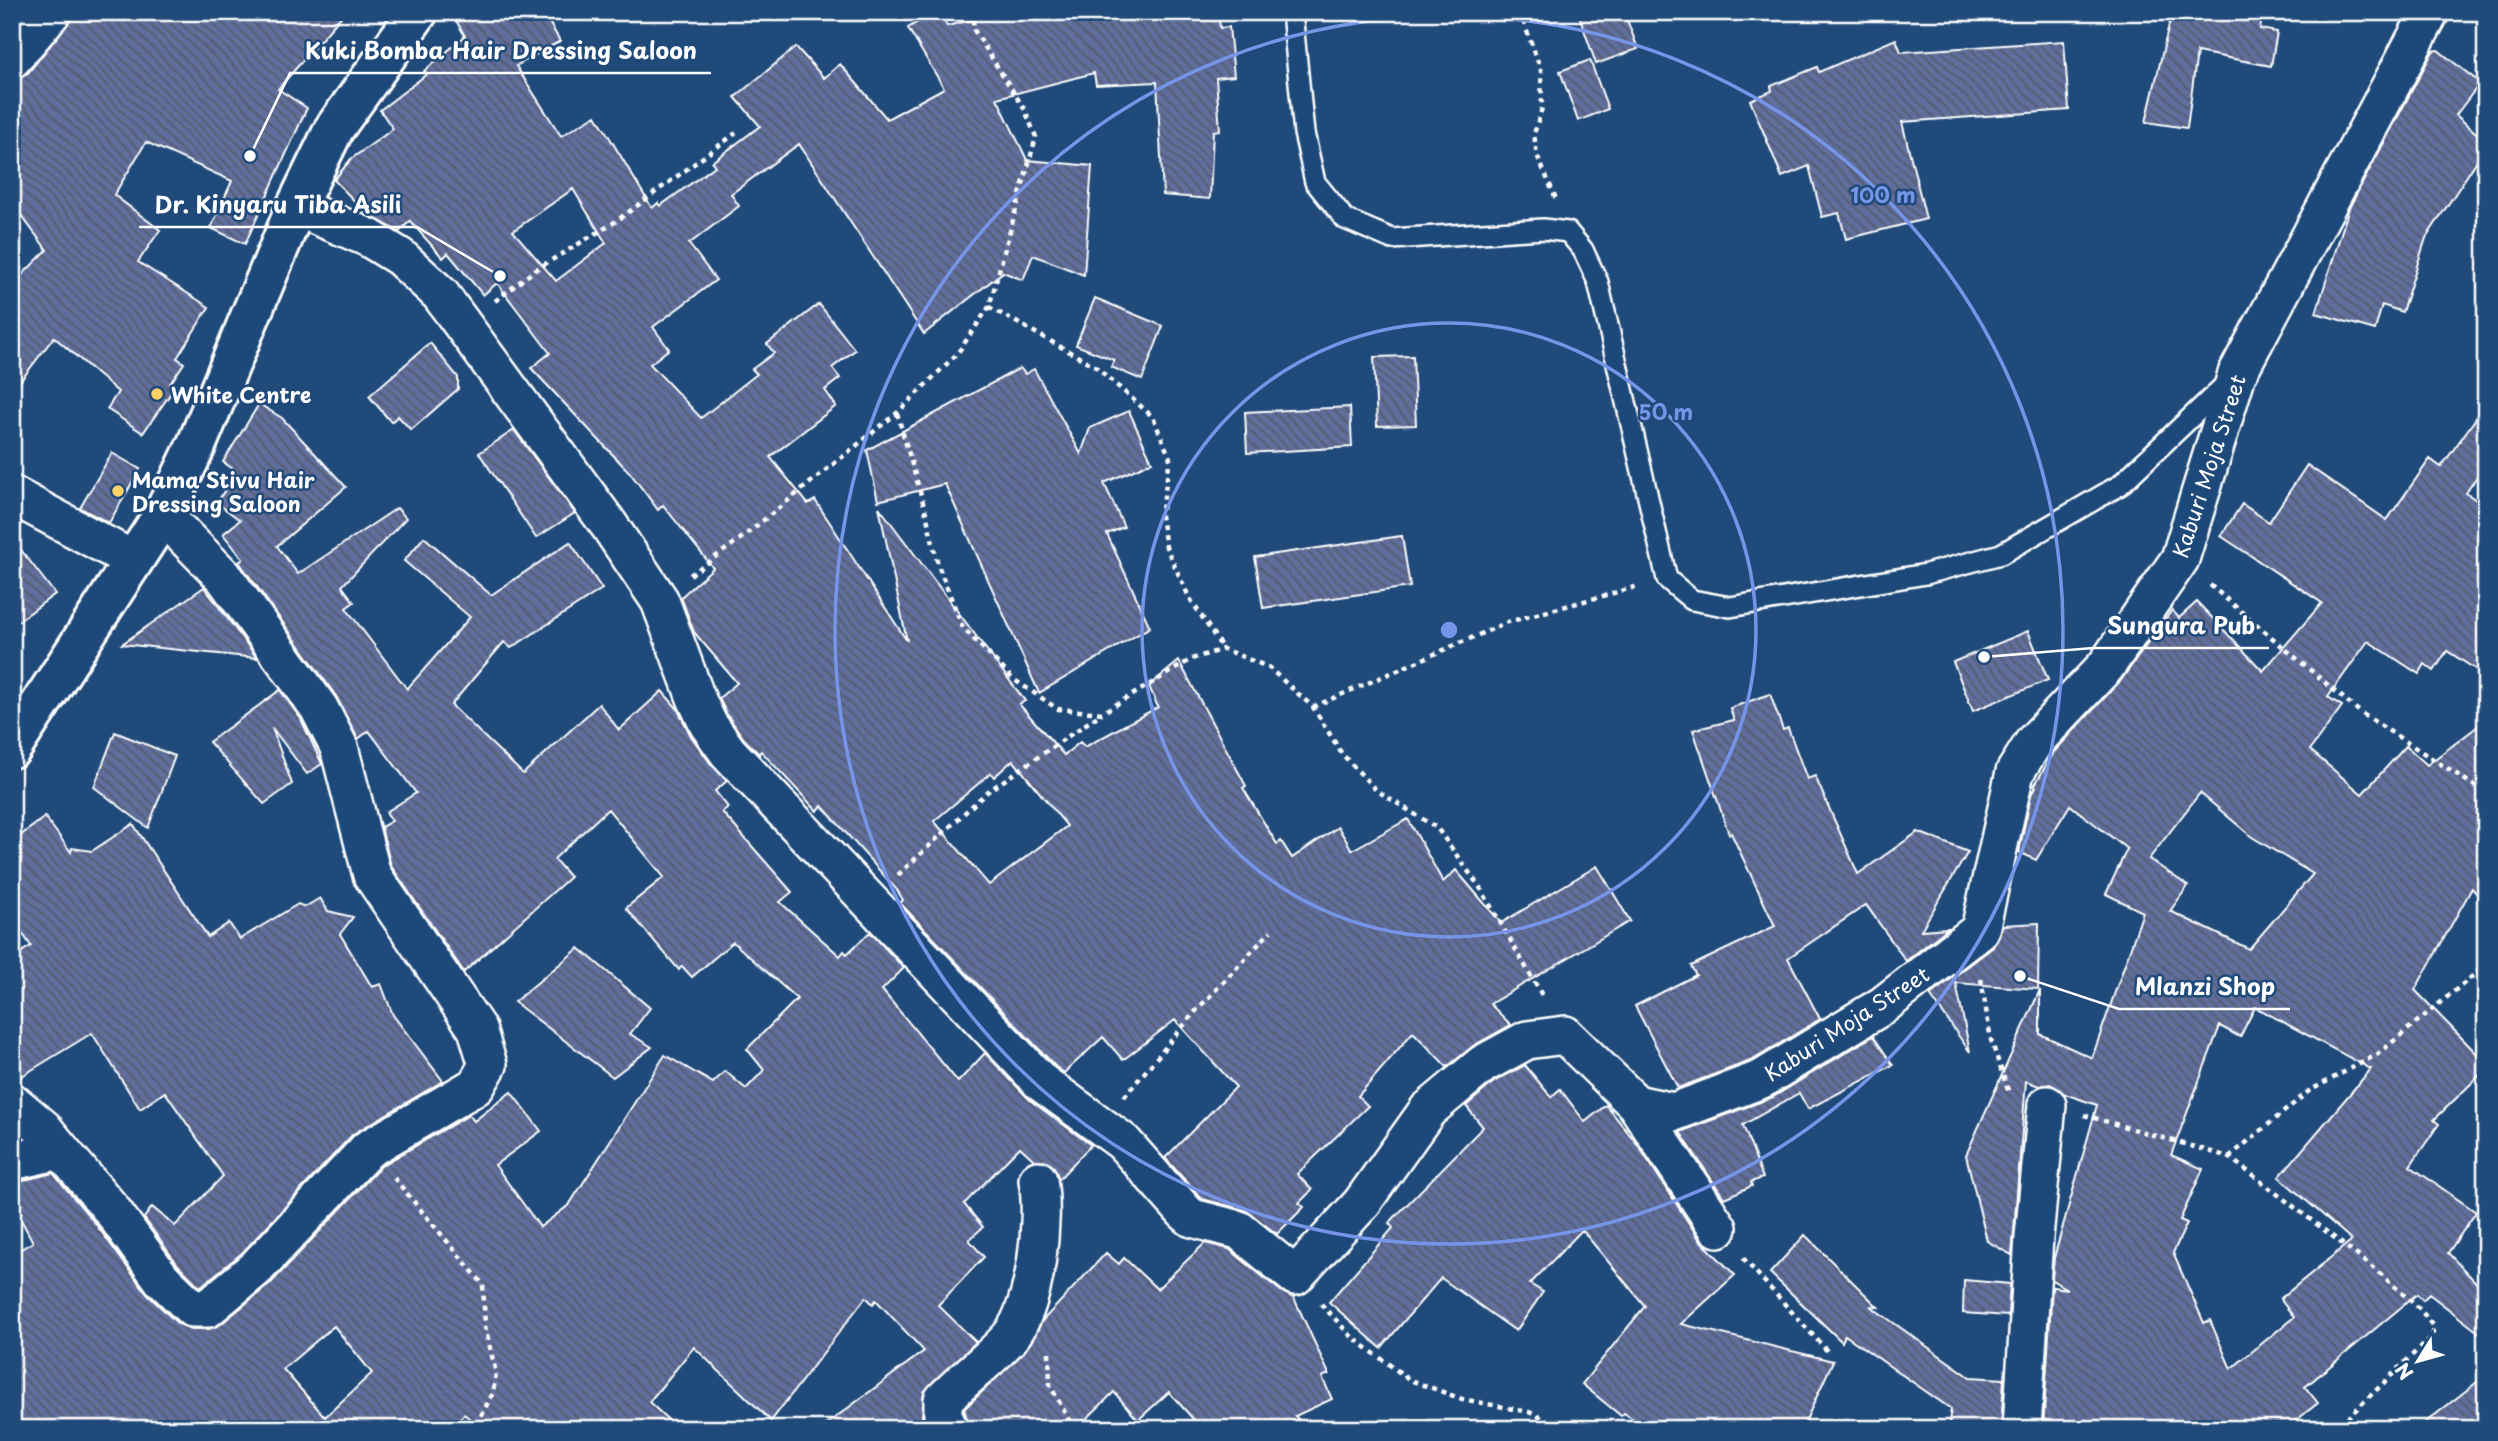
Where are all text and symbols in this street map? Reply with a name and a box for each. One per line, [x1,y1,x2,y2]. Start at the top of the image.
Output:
callout: Kuki Bomba Hair Dressing Saloon [290,29,711,73]
text: Kuki Bomba Hair Dressing Saloon [305,32,697,67]
text: 100 m [1850,178,1916,210]
callout: Dr. Kinyaru Tiba Asili [139,183,417,227]
text: Dr. Kinyaru Tiba Asili [155,186,401,221]
street label: Kaburi Moja Street [2163,370,2253,562]
place label: White Centre [171,378,311,410]
marker: White Centre [149,386,165,402]
text: 50 m [1639,395,1693,427]
place label: Mama Stivu Hair Dressing Saloon [132,463,315,519]
marker: Mama Stivu Hair Dressing Saloon [110,483,126,499]
callout: Sungura Pub [2093,604,2269,648]
text: Sungura Pub [2107,607,2255,642]
centre of rings [1437,618,1461,642]
street label: Kaburi Moja Street [1757,958,1935,1088]
callout: Mlanzi Shop [2119,965,2290,1009]
text: Mlanzi Shop [2135,968,2275,1003]
north arrow [2382,1326,2452,1396]
text: N [2388,1357,2419,1386]

